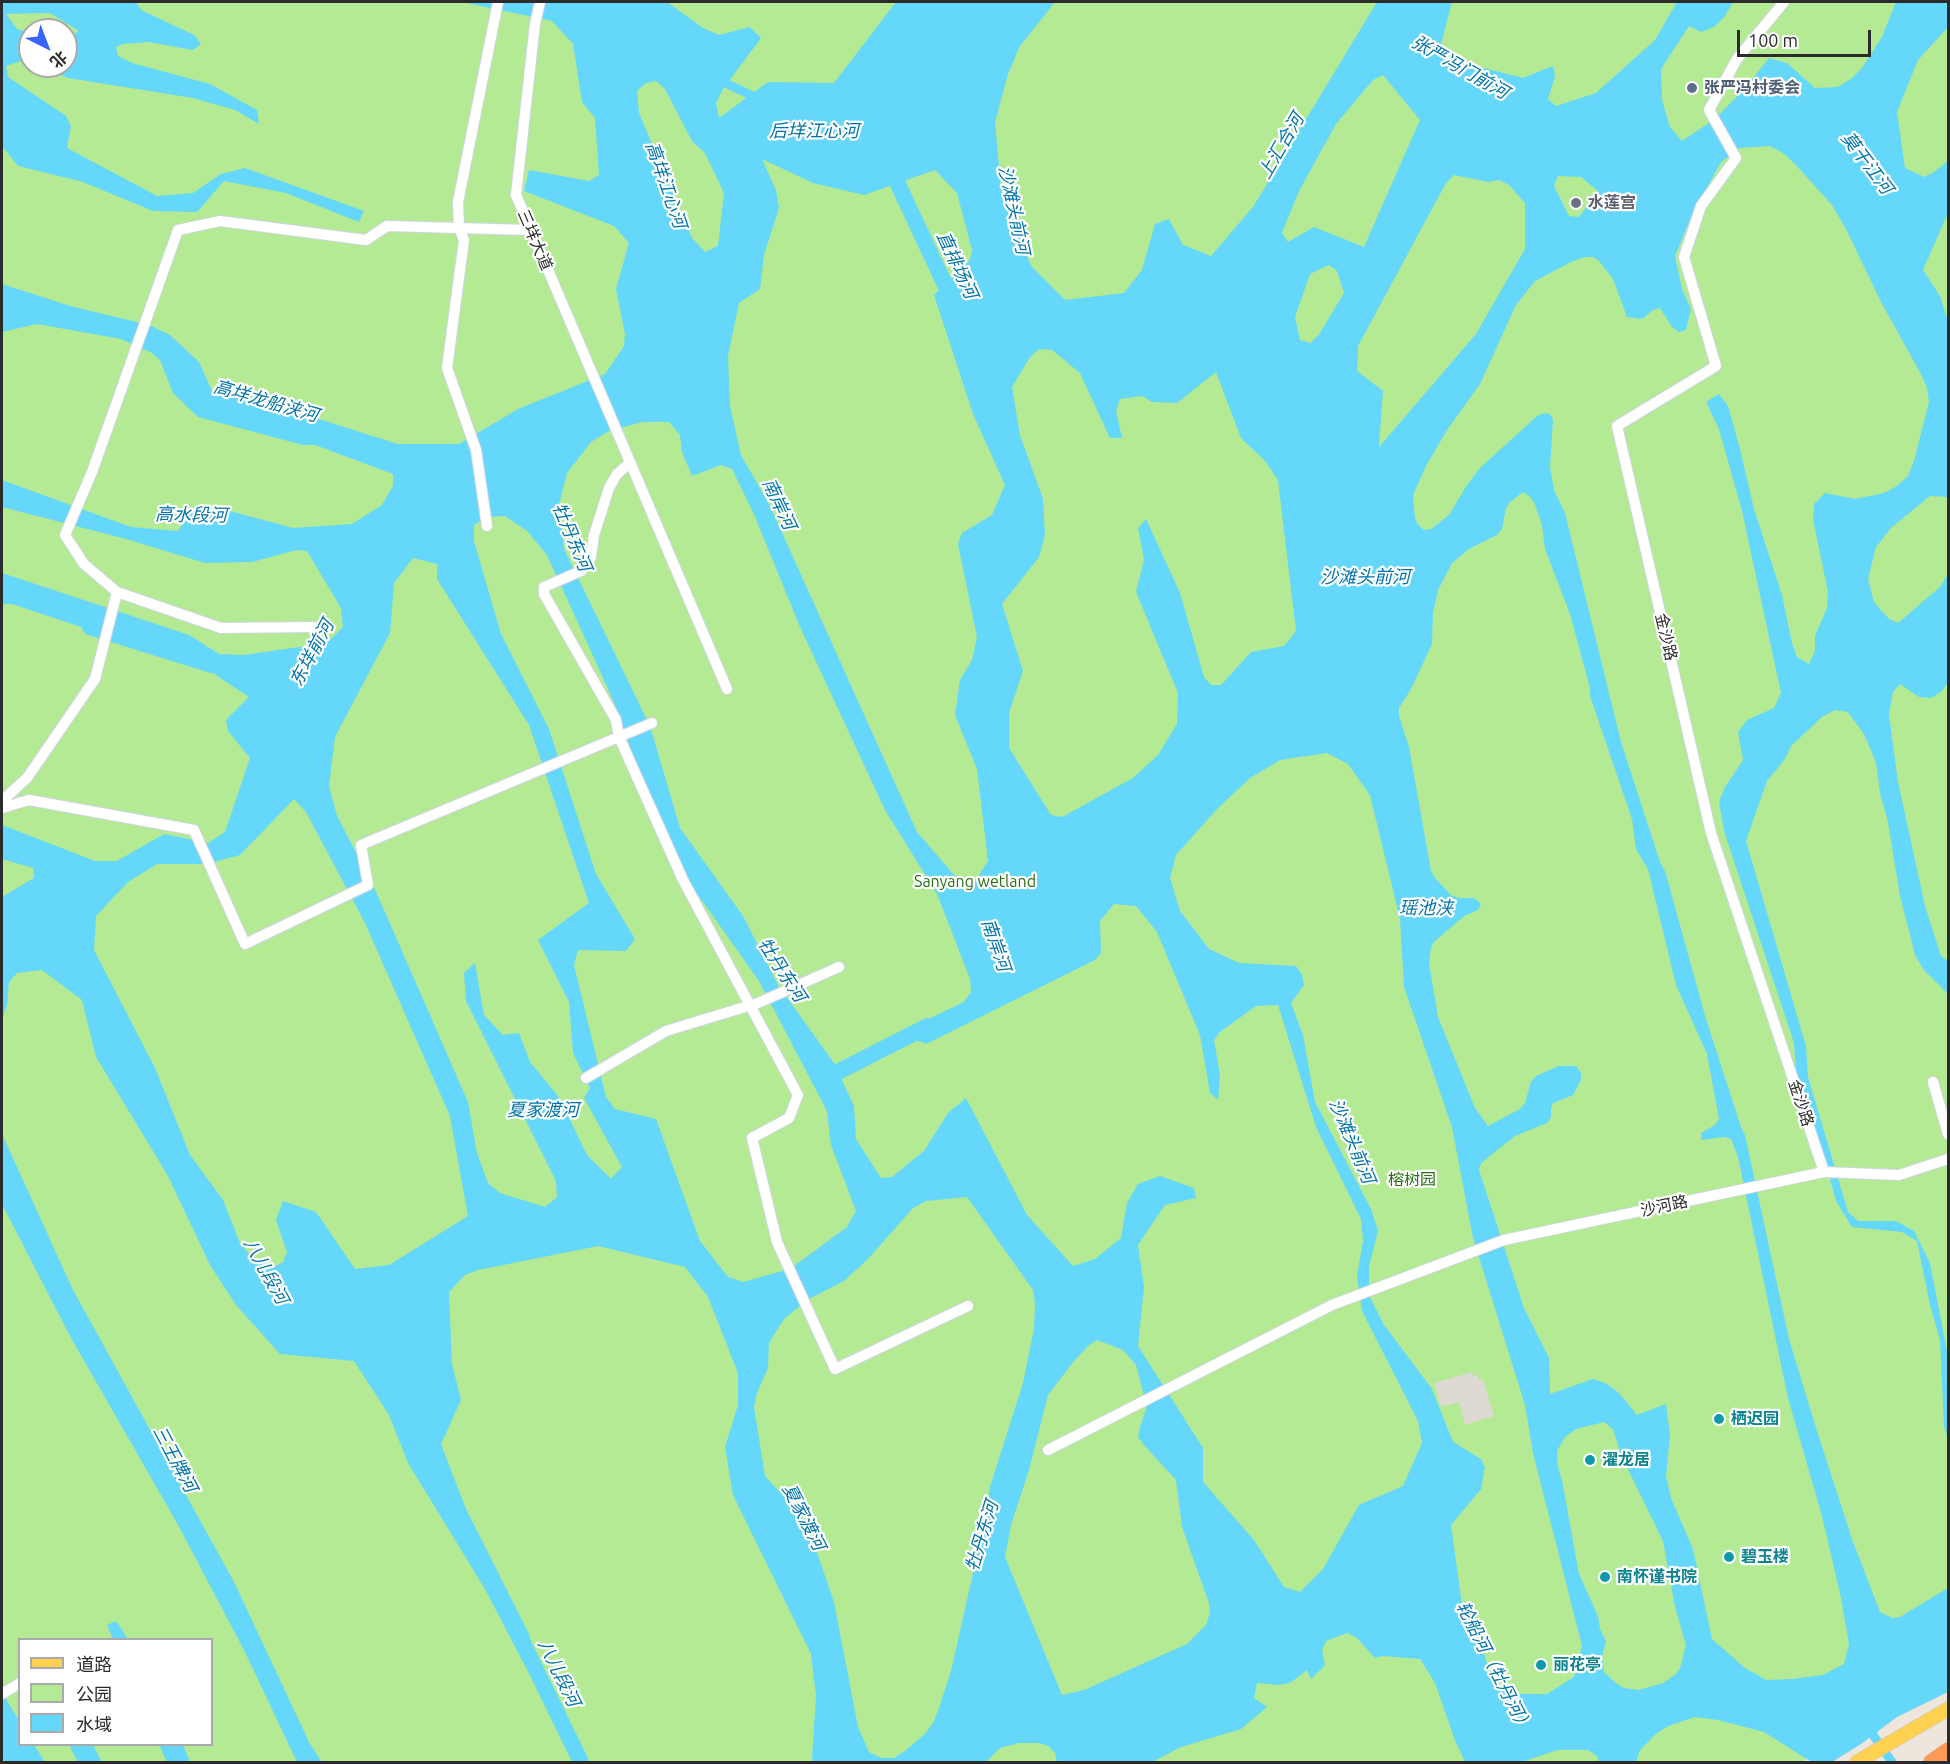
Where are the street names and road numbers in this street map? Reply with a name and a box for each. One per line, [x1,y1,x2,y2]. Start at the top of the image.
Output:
street label: 三垟大道 [514,207,556,273]
street label: 金沙路 [1651,611,1681,663]
street label: 金沙路 [1784,1077,1818,1129]
street label: 沙河路 [1639,1192,1689,1220]

